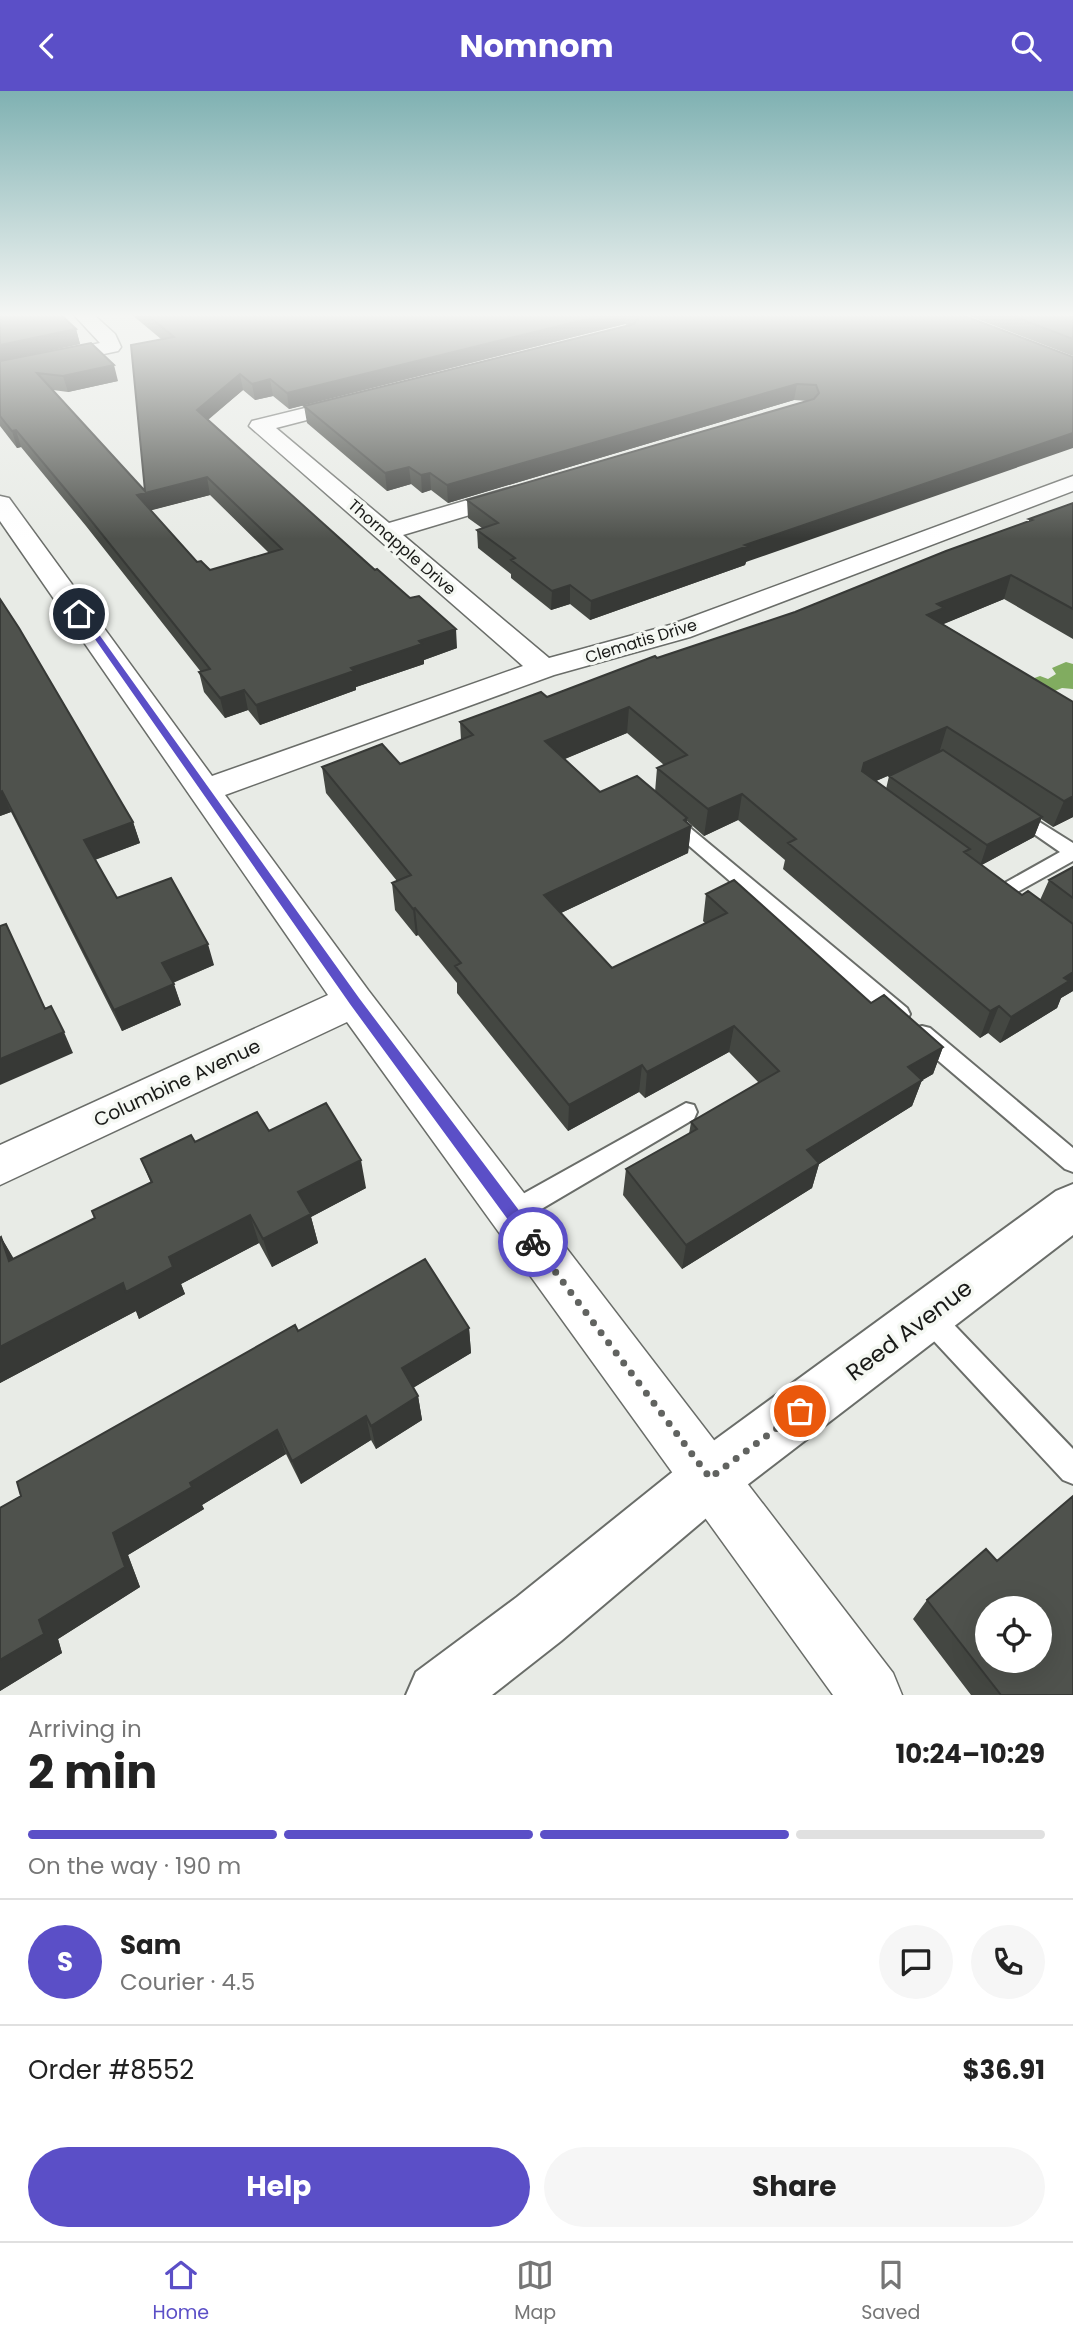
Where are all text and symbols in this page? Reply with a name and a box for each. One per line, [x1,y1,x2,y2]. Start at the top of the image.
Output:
text: Nomnom [459,23,614,68]
icon: back [28,27,66,65]
icon: search [1007,27,1045,65]
street label: Thornapple Drive [343,494,461,600]
pin [49,584,109,644]
icon: home [60,595,98,633]
street label: Clematis Drive [582,613,700,669]
street label: Columbine Avenue [89,1032,265,1134]
courier [498,1207,568,1277]
icon: bike [514,1223,552,1261]
street label: Reed Avenue [839,1272,979,1388]
pin [770,1381,830,1441]
icon: bag [781,1392,819,1430]
map controls [975,1596,1052,1673]
button: locate [975,1596,1052,1673]
text: Arriving in [28,1713,142,1745]
text: 10:24–10:29 [895,1736,1045,1772]
text: 2 min [28,1740,157,1804]
text: On the way · 190 m [28,1850,241,1882]
button: chat [879,1925,953,1999]
button: phone [971,1925,1045,1999]
text: Sam [120,1927,181,1963]
text: S [57,1944,73,1980]
text: Courier · 4.5 [120,1966,255,1998]
text: Order #8552 [28,2052,194,2088]
text: $36.91 [963,2052,1045,2088]
button: Help [28,2147,530,2227]
button: Share [544,2147,1045,2227]
tab: Home [152,2256,209,2327]
tab: Map [514,2256,556,2327]
tab: Saved [861,2256,920,2327]

